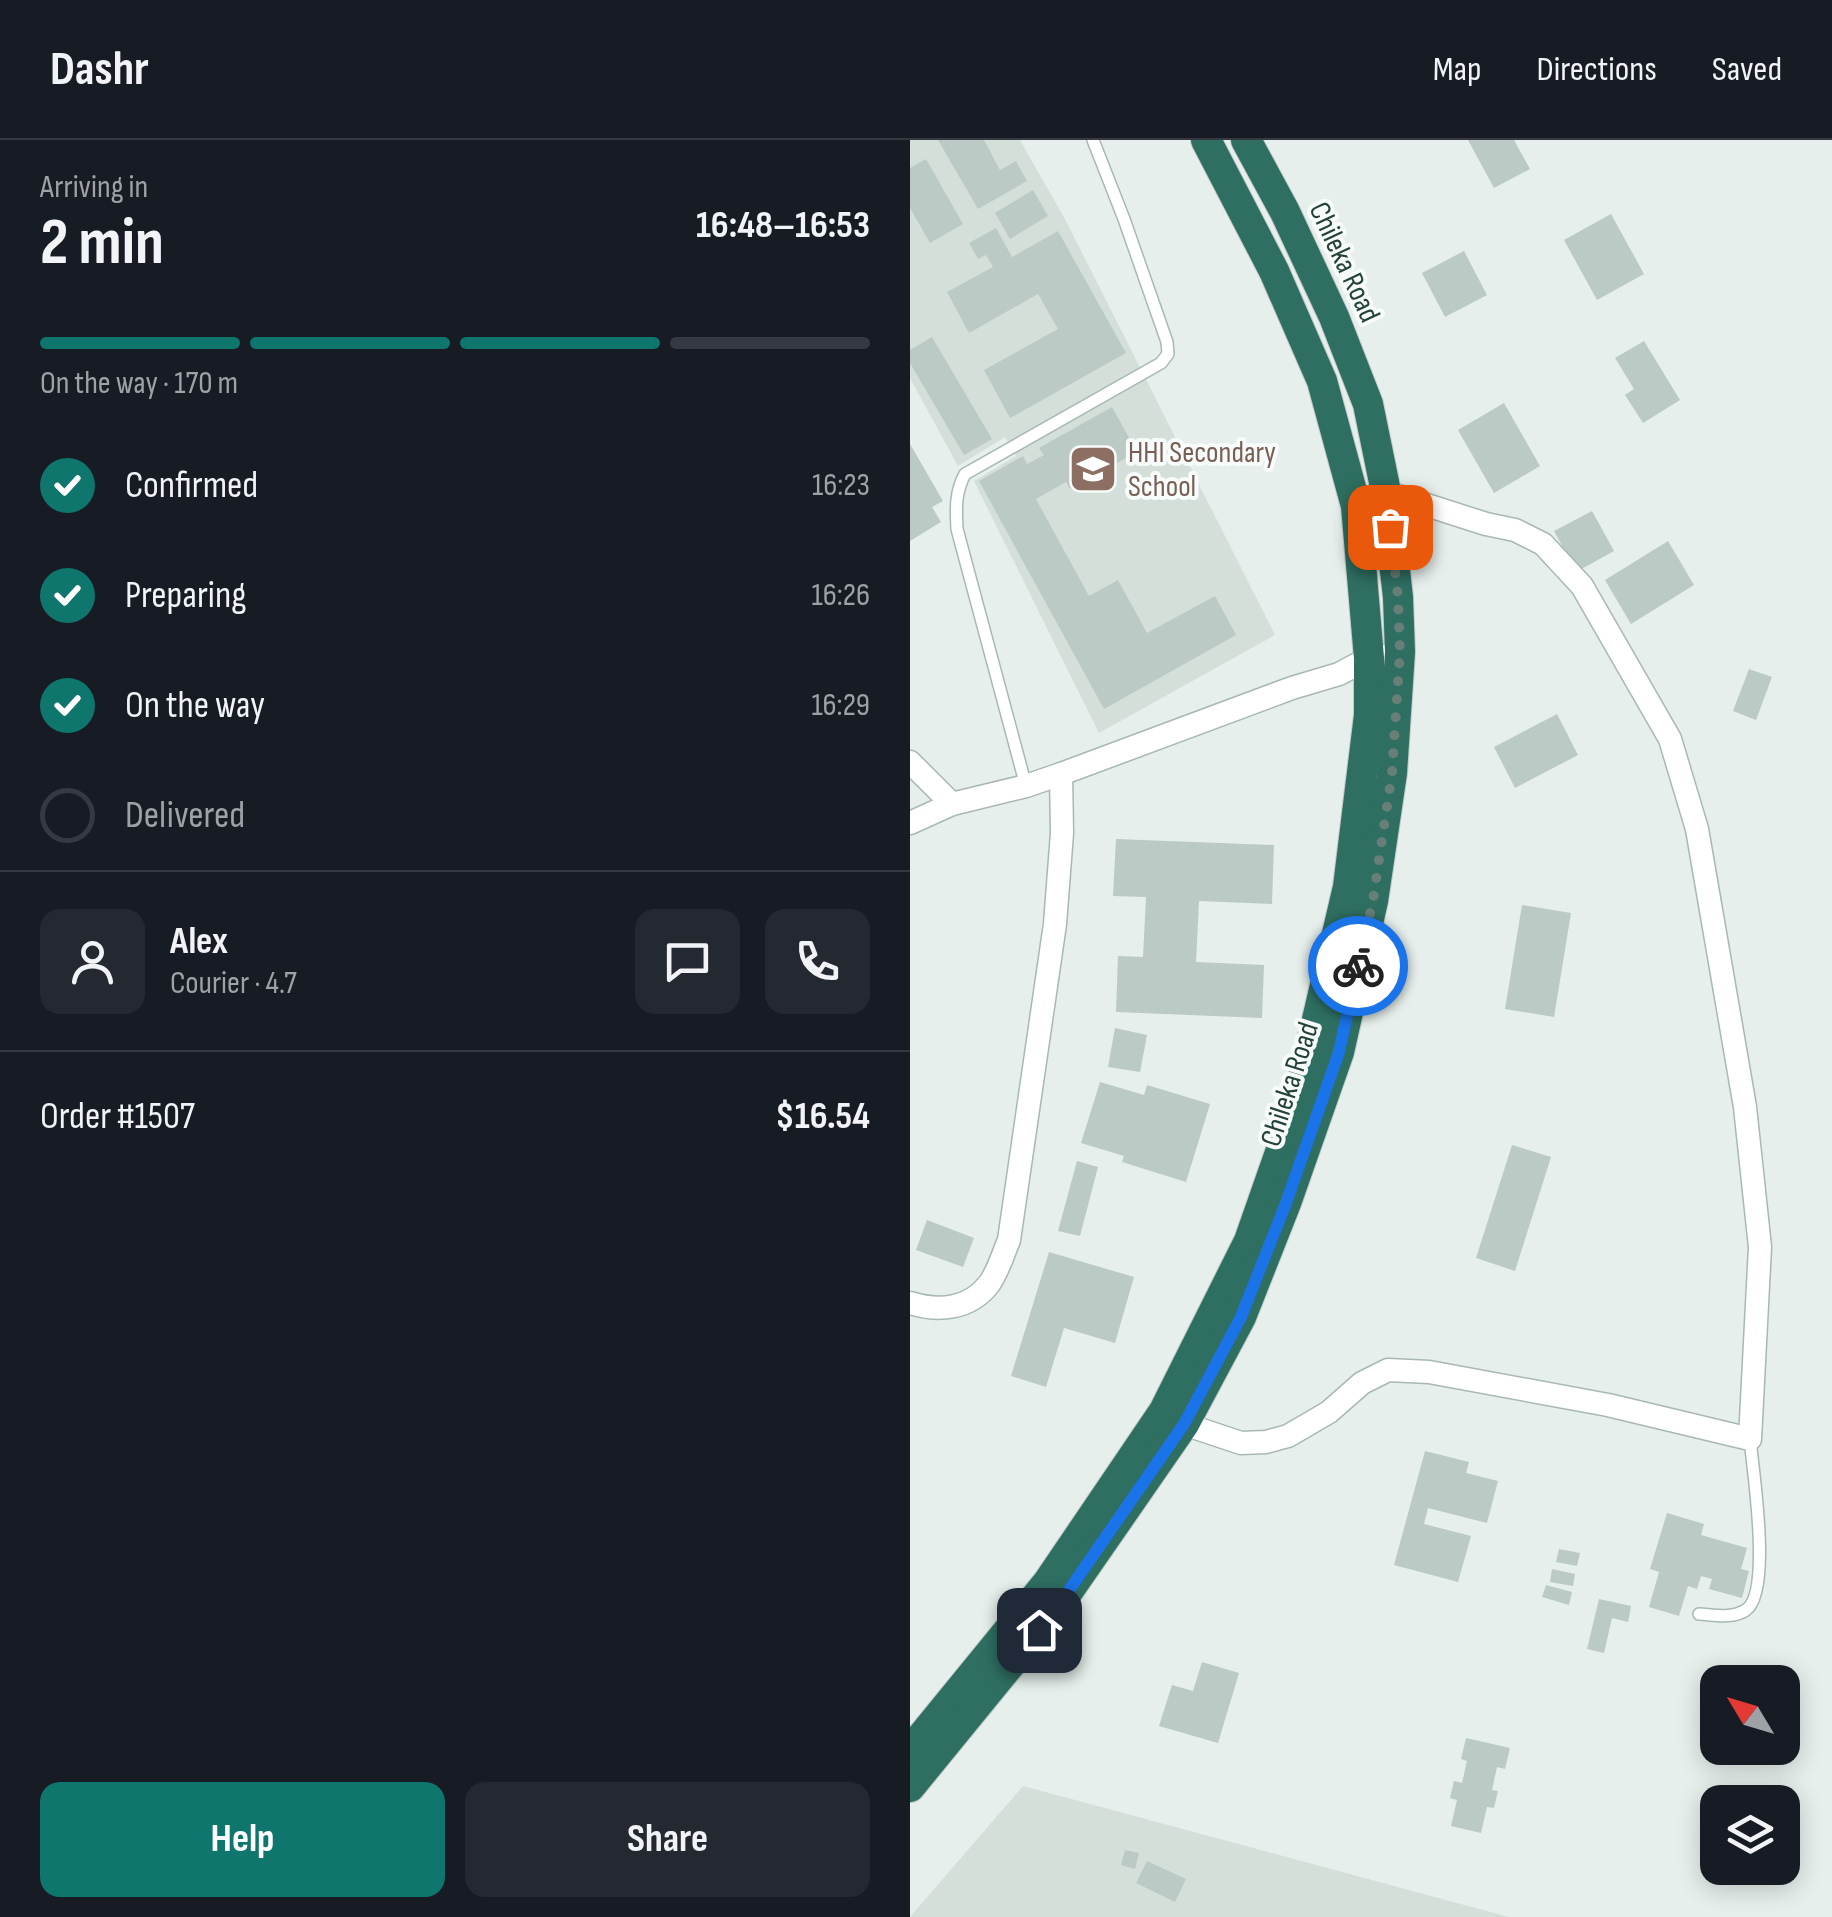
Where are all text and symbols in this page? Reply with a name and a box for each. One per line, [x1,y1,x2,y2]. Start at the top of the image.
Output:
text: Dashr [50,41,149,98]
text: Map [1433,48,1482,91]
text: Directions [1537,48,1657,91]
text: Saved [1712,48,1782,91]
text: Arriving in [40,168,148,207]
street label: Chileka Road [1301,197,1388,328]
text: 16:48–16:53 [696,203,870,248]
text: 2 min [40,205,164,283]
text: On the way · 170 m [40,364,238,403]
place label: HHI Secondary School [1128,435,1276,505]
school or university icon: HHI Secondary School [1067,443,1119,495]
icon: check [40,458,95,513]
text: Confirmed [125,463,258,508]
text: 16:23 [812,466,870,505]
pin [1348,485,1433,570]
icon: bag [1363,500,1418,555]
icon: check [40,568,95,623]
text: Preparing [125,573,246,618]
text: 16:26 [812,576,870,615]
icon: check [40,678,95,733]
text: On the way [125,683,265,728]
text: 16:29 [811,686,870,725]
text: Delivered [125,793,245,838]
button: person [40,909,145,1014]
button: chat [635,909,740,1014]
button: phone [765,909,870,1014]
courier [1308,916,1408,1016]
text: Alex [170,919,228,964]
icon: bike [1331,939,1386,994]
text: Courier · 4.7 [170,964,297,1003]
street label: Chileka Road [1253,1018,1327,1151]
text: Order #1507 [40,1094,195,1139]
text: $16.54 [775,1094,870,1139]
pin [997,1588,1082,1673]
icon: home [1012,1603,1067,1658]
north arrow [1700,1665,1800,1765]
map controls [1700,1665,1800,1885]
button: Help [40,1782,445,1897]
button: Share [465,1782,870,1897]
button: layers [1700,1785,1800,1885]

